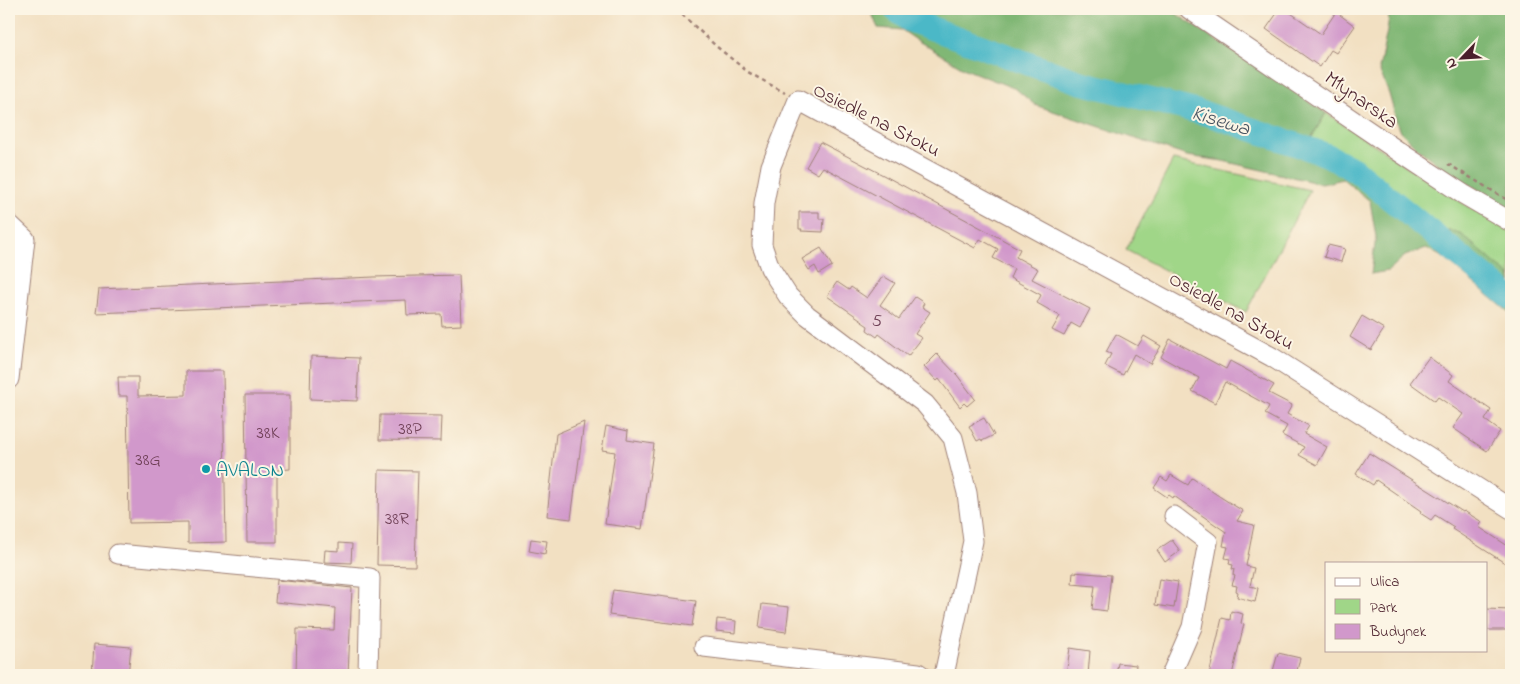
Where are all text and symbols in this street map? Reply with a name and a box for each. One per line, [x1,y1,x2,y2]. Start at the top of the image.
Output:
north arrow [1438,32,1488,82]
text: N [1440,54,1463,72]
street label: Młynarska [1318,65,1403,137]
street label: Osiedle na Stoku [807,77,945,166]
water label: Kisewa [1188,99,1254,145]
street label: Osiedle na Stoku [1163,266,1299,359]
house number: 5 [872,309,882,335]
house number: 38P [398,417,422,443]
house number: 38K [257,421,280,447]
house number: 38G [135,448,161,474]
place label: AVALON [216,457,284,486]
marker: AVALON [200,463,212,475]
house number: 38R [385,507,409,533]
legend [1325,562,1488,652]
text: Ulica [1370,571,1399,593]
text: Park [1370,597,1398,619]
text: Budynek [1369,621,1427,644]

